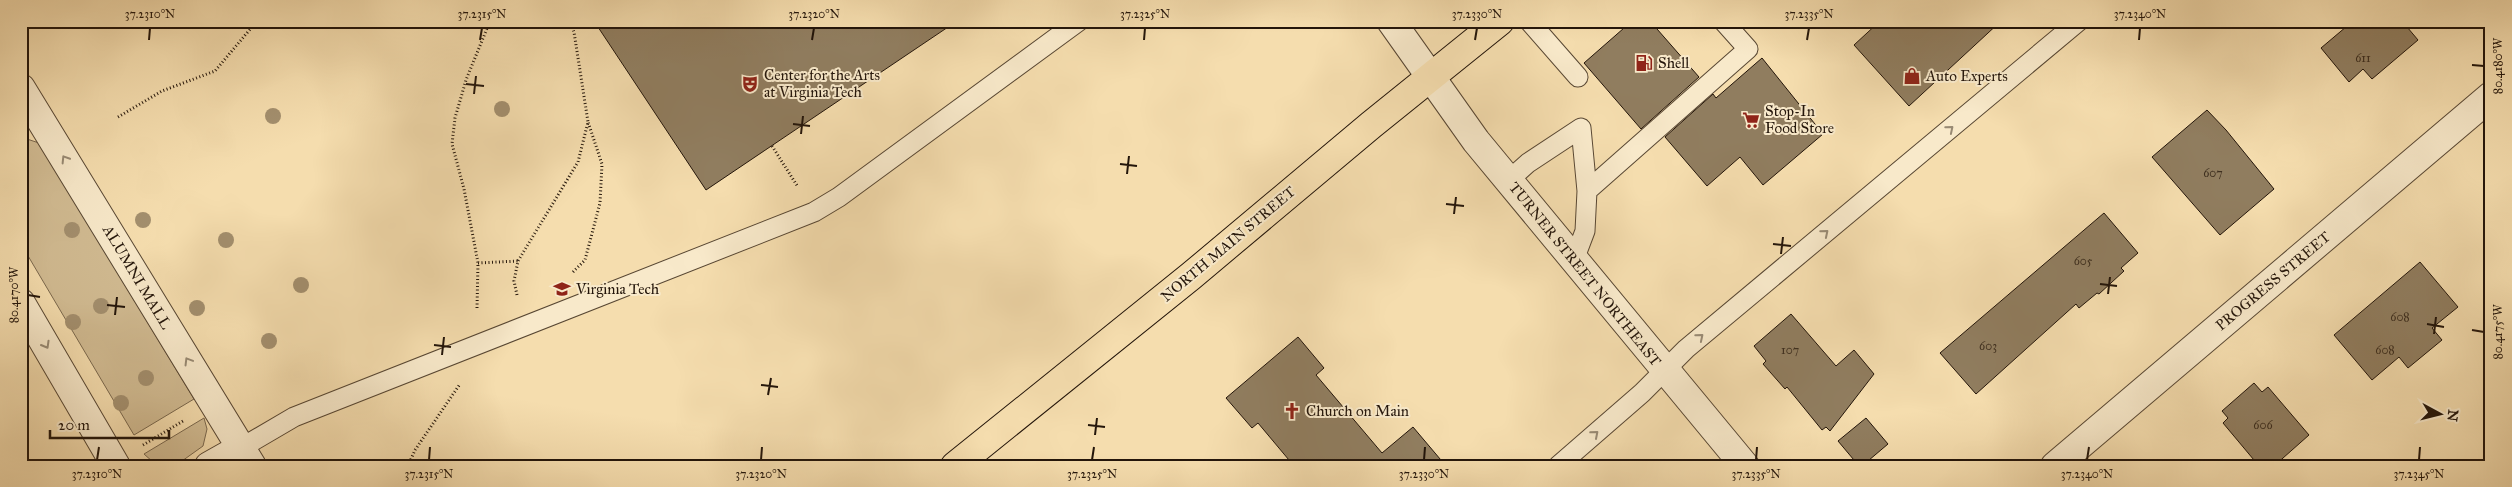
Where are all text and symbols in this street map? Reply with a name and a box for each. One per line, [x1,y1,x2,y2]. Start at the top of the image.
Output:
text: 37.2310°N [125,7,175,21]
text: 37.2315°N [457,7,507,21]
text: 37.2320°N [788,7,840,21]
text: 37.2325°N [1120,7,1170,21]
text: 37.2330°N [1452,7,1502,21]
text: 37.2335°N [1784,7,1834,21]
text: 37.2340°N [2114,7,2166,21]
text: 80.4180°W [2491,37,2505,94]
house number: 611 [2355,51,2371,65]
fuel station icon: Shell [1634,53,1654,73]
place label: Shell [1658,54,1690,72]
place label: Center for the Arts at Virginia Tech [764,66,880,101]
shop icon: Auto Experts [1902,66,1922,86]
place label: Auto Experts [1925,67,2008,85]
theatre icon: Center for the Arts at Virginia Tech [740,74,760,94]
place label: Stop-In Food Store [1765,102,1834,137]
supermarket icon: Stop-In Food Store [1741,110,1761,130]
one-way arrow [1944,126,1953,135]
one-way arrow [61,156,71,165]
house number: 607 [2203,166,2223,180]
street label: TURNER STREET NORTHEAST [1505,178,1665,370]
street label: NORTH MAIN STREET [1157,183,1299,305]
street label: ALUMNI MALL [98,221,175,332]
street label: PROGRESS STREET [2212,228,2334,334]
one-way arrow [1819,231,1828,239]
house number: 605 [2074,254,2093,268]
text: 80.4170°W [7,266,21,323]
school or university icon: Virginia Tech [552,279,572,299]
place label: Virginia Tech [575,280,660,298]
text: 80.4175°W [2491,304,2505,360]
house number: 608 [2390,310,2410,324]
one-way arrow [1694,335,1703,343]
house number: 603 [1979,339,1997,353]
one-way arrow [39,340,49,349]
house number: 107 [1781,343,1799,357]
house number: 608 [2375,343,2395,357]
one-way arrow [185,358,195,367]
north arrow [2414,390,2464,440]
church icon: Church on Main [1282,401,1302,421]
place label: Church on Main [1306,402,1409,420]
scale bar [50,407,169,439]
text: N [2443,409,2462,423]
text: 20 m [58,416,90,434]
house number: 606 [2253,418,2273,432]
one-way arrow [1590,430,1599,439]
text: 37.2310°N [72,467,122,481]
text: 37.2315°N [404,467,454,481]
text: 37.2320°N [735,467,787,481]
text: 37.2325°N [1067,467,1117,481]
text: 37.2330°N [1399,467,1449,481]
text: 37.2335°N [1731,467,1781,481]
text: 37.2340°N [2061,467,2113,481]
text: 37.2345°N [2393,467,2445,481]

